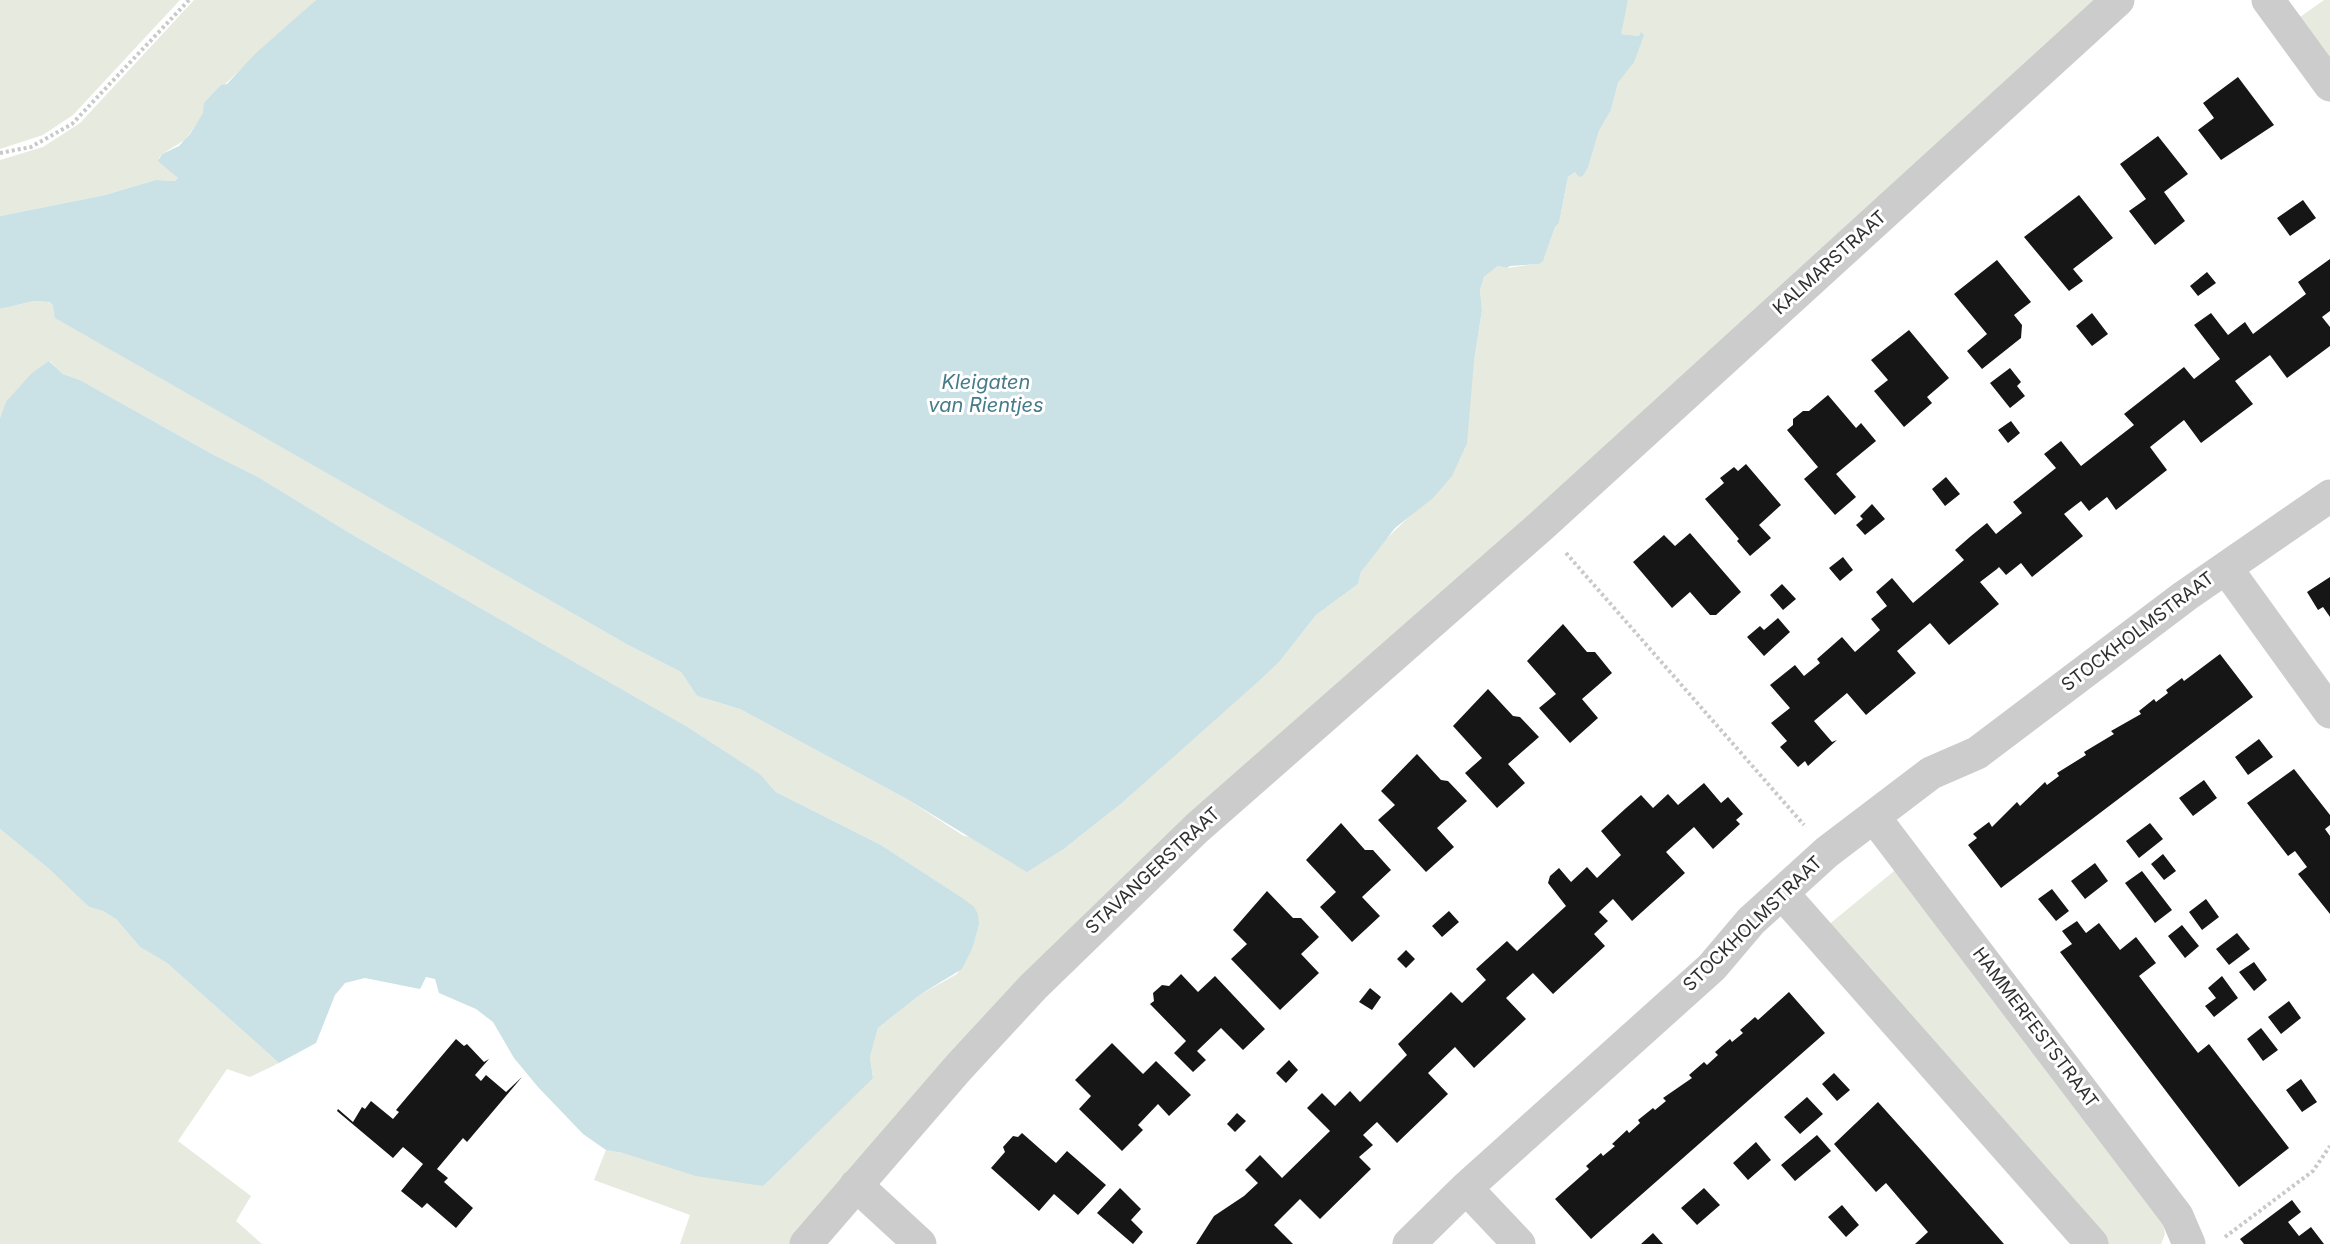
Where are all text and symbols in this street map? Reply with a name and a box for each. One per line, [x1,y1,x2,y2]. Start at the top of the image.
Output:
street label: KALMARSTRAAT [1769,206,1891,320]
water label: Kleigaten van Rientjes [928,371,1044,418]
street label: STOCKHOLMSTRAAT [2058,568,2218,696]
street label: STAVANGERSTRAAT [1081,803,1225,939]
street label: STOCKHOLMSTRAAT [1679,852,1827,996]
street label: HAMMERFESTSTRAAT [1968,944,2102,1112]

